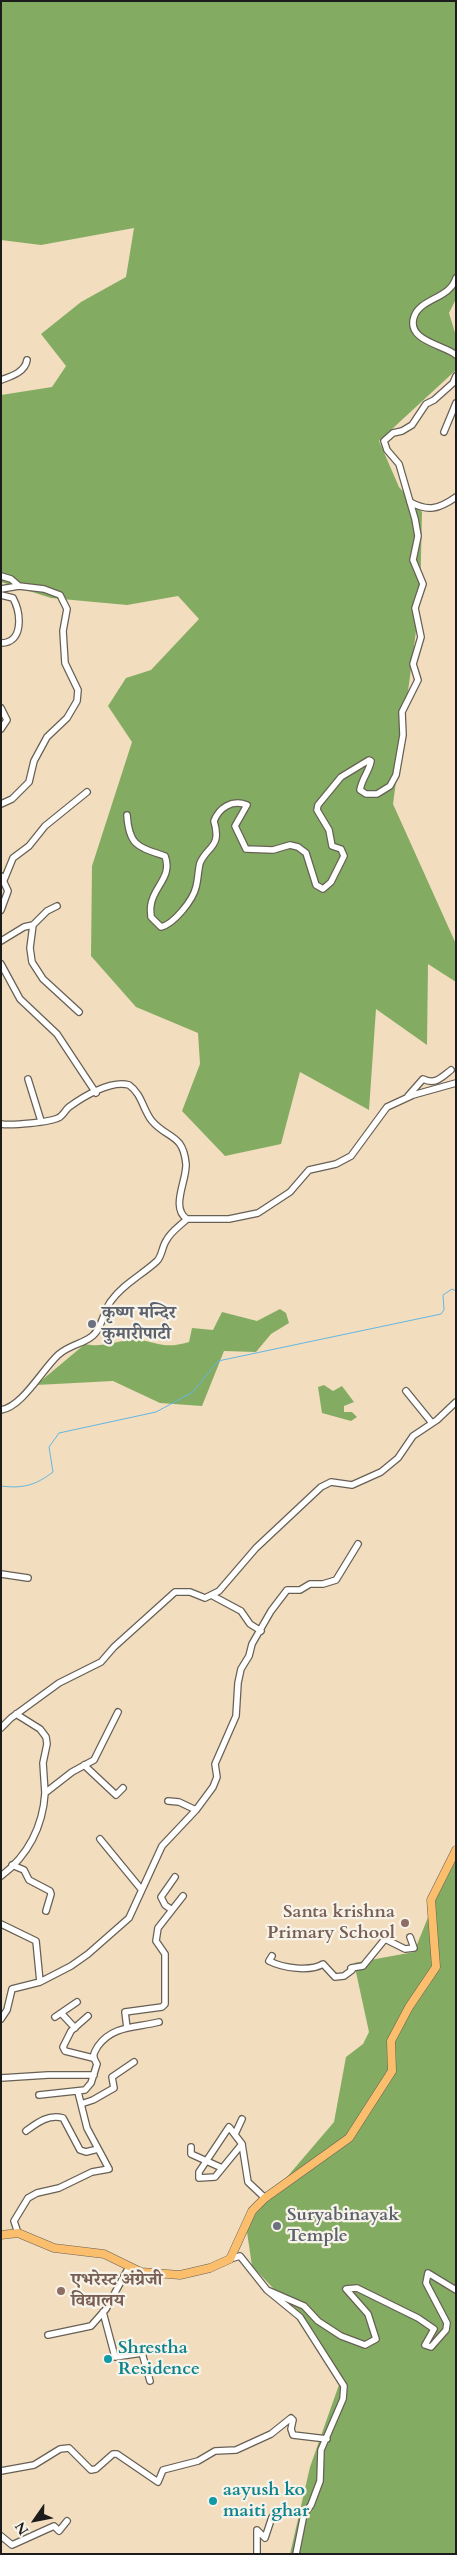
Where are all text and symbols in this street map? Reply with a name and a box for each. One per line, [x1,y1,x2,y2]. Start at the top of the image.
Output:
place label: कृष्ण मन्दिर कुमारीपाटी [102,1303,176,1346]
marker: कृष्ण मन्दिर कुमारीपाटी [86,1318,98,1330]
place label: Santa krishna Primary School [267,1902,395,1945]
marker: Santa krishna Primary School [399,1917,411,1929]
place label: Suryabinayak Temple [287,2205,399,2248]
marker: Suryabinayak Temple [271,2220,283,2232]
place label: एभरेस्ट अंग्रेजी विद्यालय [71,2270,162,2312]
marker: एभरेस्ट अंग्रेजी विद्यालय [55,2285,67,2297]
place label: Shrestha Residence [118,2338,200,2380]
marker: Shrestha Residence [102,2353,114,2365]
place label: aayush ko maiti ghar [223,2480,309,2522]
north arrow [10,2495,60,2545]
marker: aayush ko maiti ghar [207,2495,219,2507]
text: N [11,2518,33,2539]

